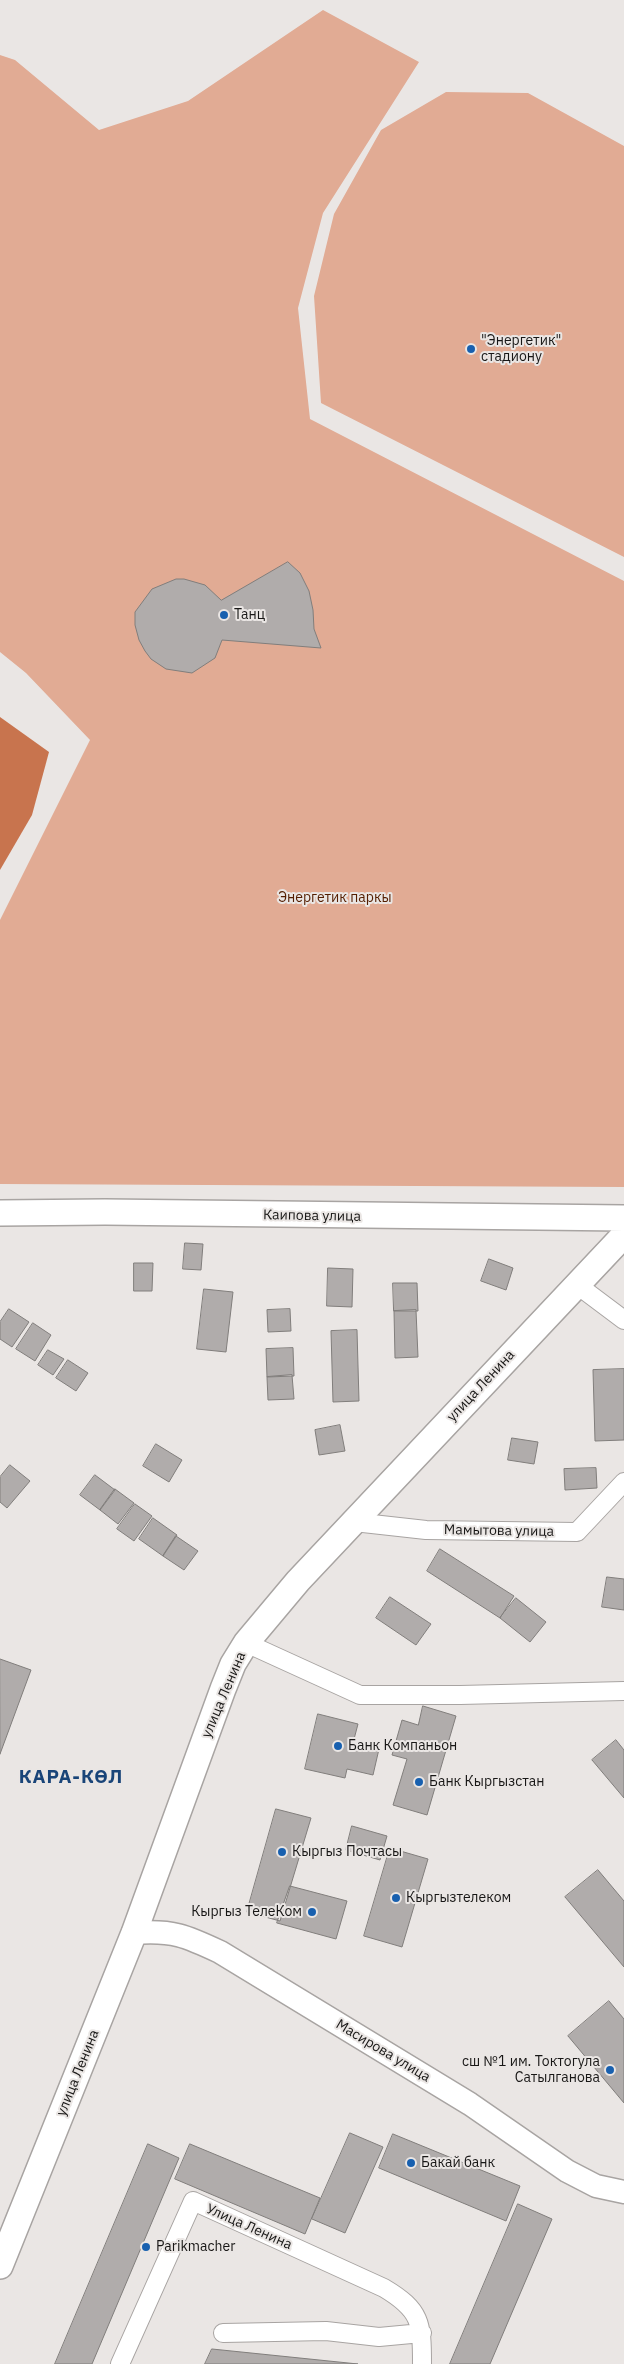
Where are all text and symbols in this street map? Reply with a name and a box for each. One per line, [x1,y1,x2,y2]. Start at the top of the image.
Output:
place label: "Энергетик" стадиону [481,333,561,366]
marker: "Энергетик" стадиону [465,343,477,355]
place label: Танц [234,607,265,623]
marker: Танц [218,609,230,621]
park label: Энергетик паркы [278,890,392,906]
street label: Каипова улица [263,1207,361,1225]
street label: улица Ленина [444,1347,518,1425]
street label: Мамытова улица [444,1522,554,1540]
street label: улица Ленина [198,1650,250,1740]
place label: Банк Компаньон [348,1738,457,1754]
marker: Банк Компаньон [332,1740,344,1752]
district label: КАРА-КӨЛ [18,1767,124,1789]
place label: Банк Кыргызстан [429,1774,544,1790]
marker: Банк Кыргызстан [413,1776,425,1788]
place label: Кыргыз Почтасы [292,1844,402,1860]
marker: Кыргыз Почтасы [276,1846,288,1858]
place label: Кыргызтелеком [406,1890,511,1906]
marker: Кыргызтелеком [390,1892,402,1904]
place label: Кыргыз ТелеКом [191,1904,302,1920]
marker: Кыргыз ТелеКом [306,1906,318,1918]
street label: Масирова улица [333,2016,433,2086]
street label: улица Ленина [53,2027,103,2119]
place label: сш №1 им. Токтогула Сатылганова [462,2054,600,2086]
marker: сш №1 им. Токтогула Сатылганова [604,2064,616,2076]
place label: Бакай банк [421,2155,495,2171]
marker: Бакай банк [405,2157,417,2169]
street label: Улица Ленина [203,2201,295,2253]
place label: Parikmacher [156,2239,235,2255]
marker: Parikmacher [140,2241,152,2253]

